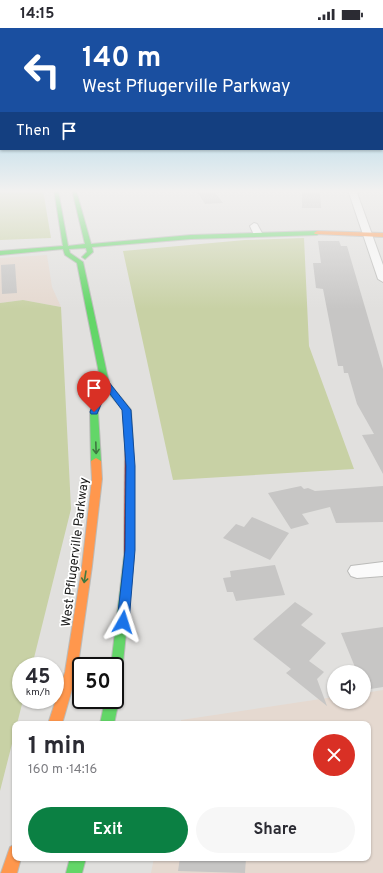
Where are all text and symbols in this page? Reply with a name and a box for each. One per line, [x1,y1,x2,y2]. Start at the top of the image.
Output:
text: 14:15 [20,5,54,24]
text: 140 m [82,41,161,77]
icon: left [16,44,68,96]
text: West Pflugerville Parkway [82,76,290,99]
icon: arrive [58,120,80,142]
text: Then [16,122,50,141]
pin [77,371,111,412]
icon: arrive [83,377,105,399]
one-way arrow [92,441,99,454]
street label: West Pflugerville Parkway [59,476,93,628]
one-way arrow [81,570,89,583]
position arrow [102,601,144,643]
speed limit sign: 50 [72,657,124,709]
text: 45 [25,665,51,691]
map controls [327,665,371,709]
button: sound [327,665,371,709]
text: km/h [26,686,50,699]
text: 1 min [28,732,86,762]
button: close [313,734,355,776]
text: 160 m · 14:16 [28,762,97,778]
button: Exit [28,807,188,853]
button: Share [196,807,355,853]

